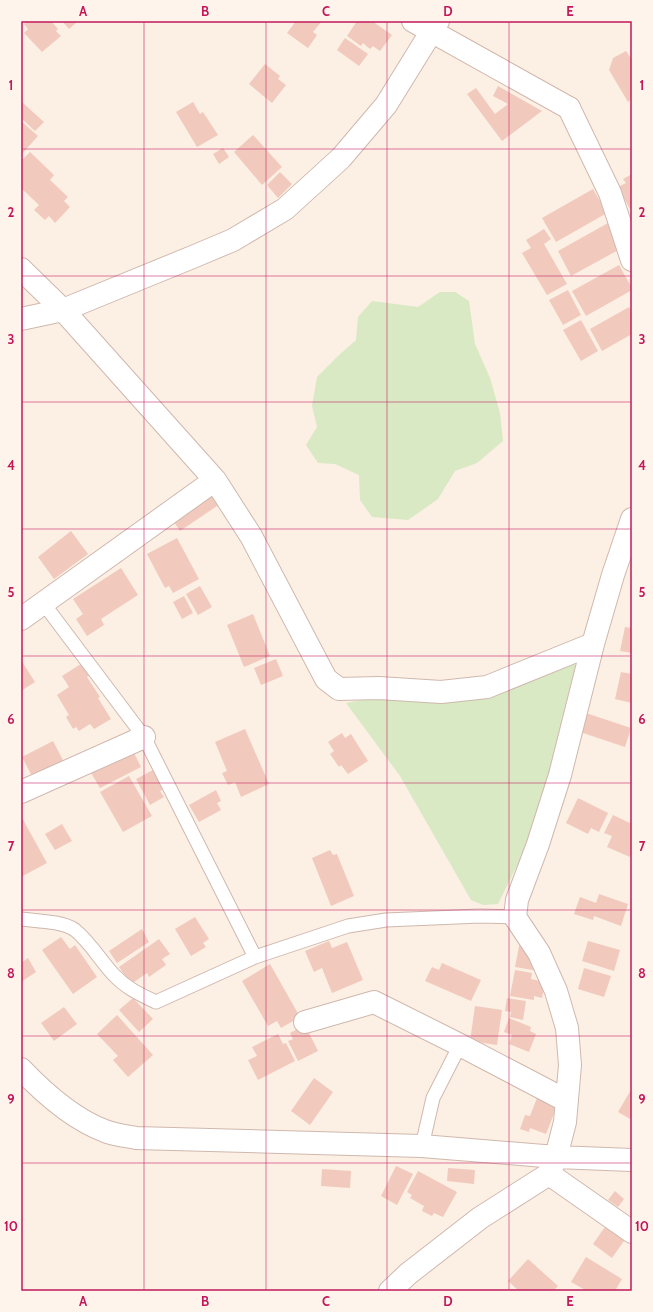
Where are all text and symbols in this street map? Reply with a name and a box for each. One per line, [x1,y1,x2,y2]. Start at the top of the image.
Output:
text: A [79,3,88,19]
text: B [201,3,209,19]
text: C [322,3,330,19]
text: D [443,3,453,19]
text: E [566,3,574,19]
text: 1 [9,77,13,93]
text: 1 [640,77,644,93]
text: 2 [8,204,15,220]
text: 2 [639,204,646,220]
text: 3 [7,331,15,347]
text: 3 [638,331,646,347]
text: 4 [7,457,15,473]
text: 4 [638,457,646,473]
text: 5 [8,584,15,600]
text: 5 [639,584,646,600]
text: 6 [7,711,15,727]
text: 6 [638,711,646,727]
text: 7 [8,838,15,854]
text: 7 [639,838,646,854]
text: 8 [7,965,15,981]
text: 8 [638,965,646,981]
text: 9 [7,1091,15,1107]
text: 9 [638,1091,646,1107]
text: 10 [4,1218,18,1234]
text: 10 [635,1218,649,1234]
text: A [79,1293,88,1309]
text: B [201,1293,209,1309]
text: C [322,1293,330,1309]
text: D [443,1293,453,1309]
text: E [566,1293,574,1309]

